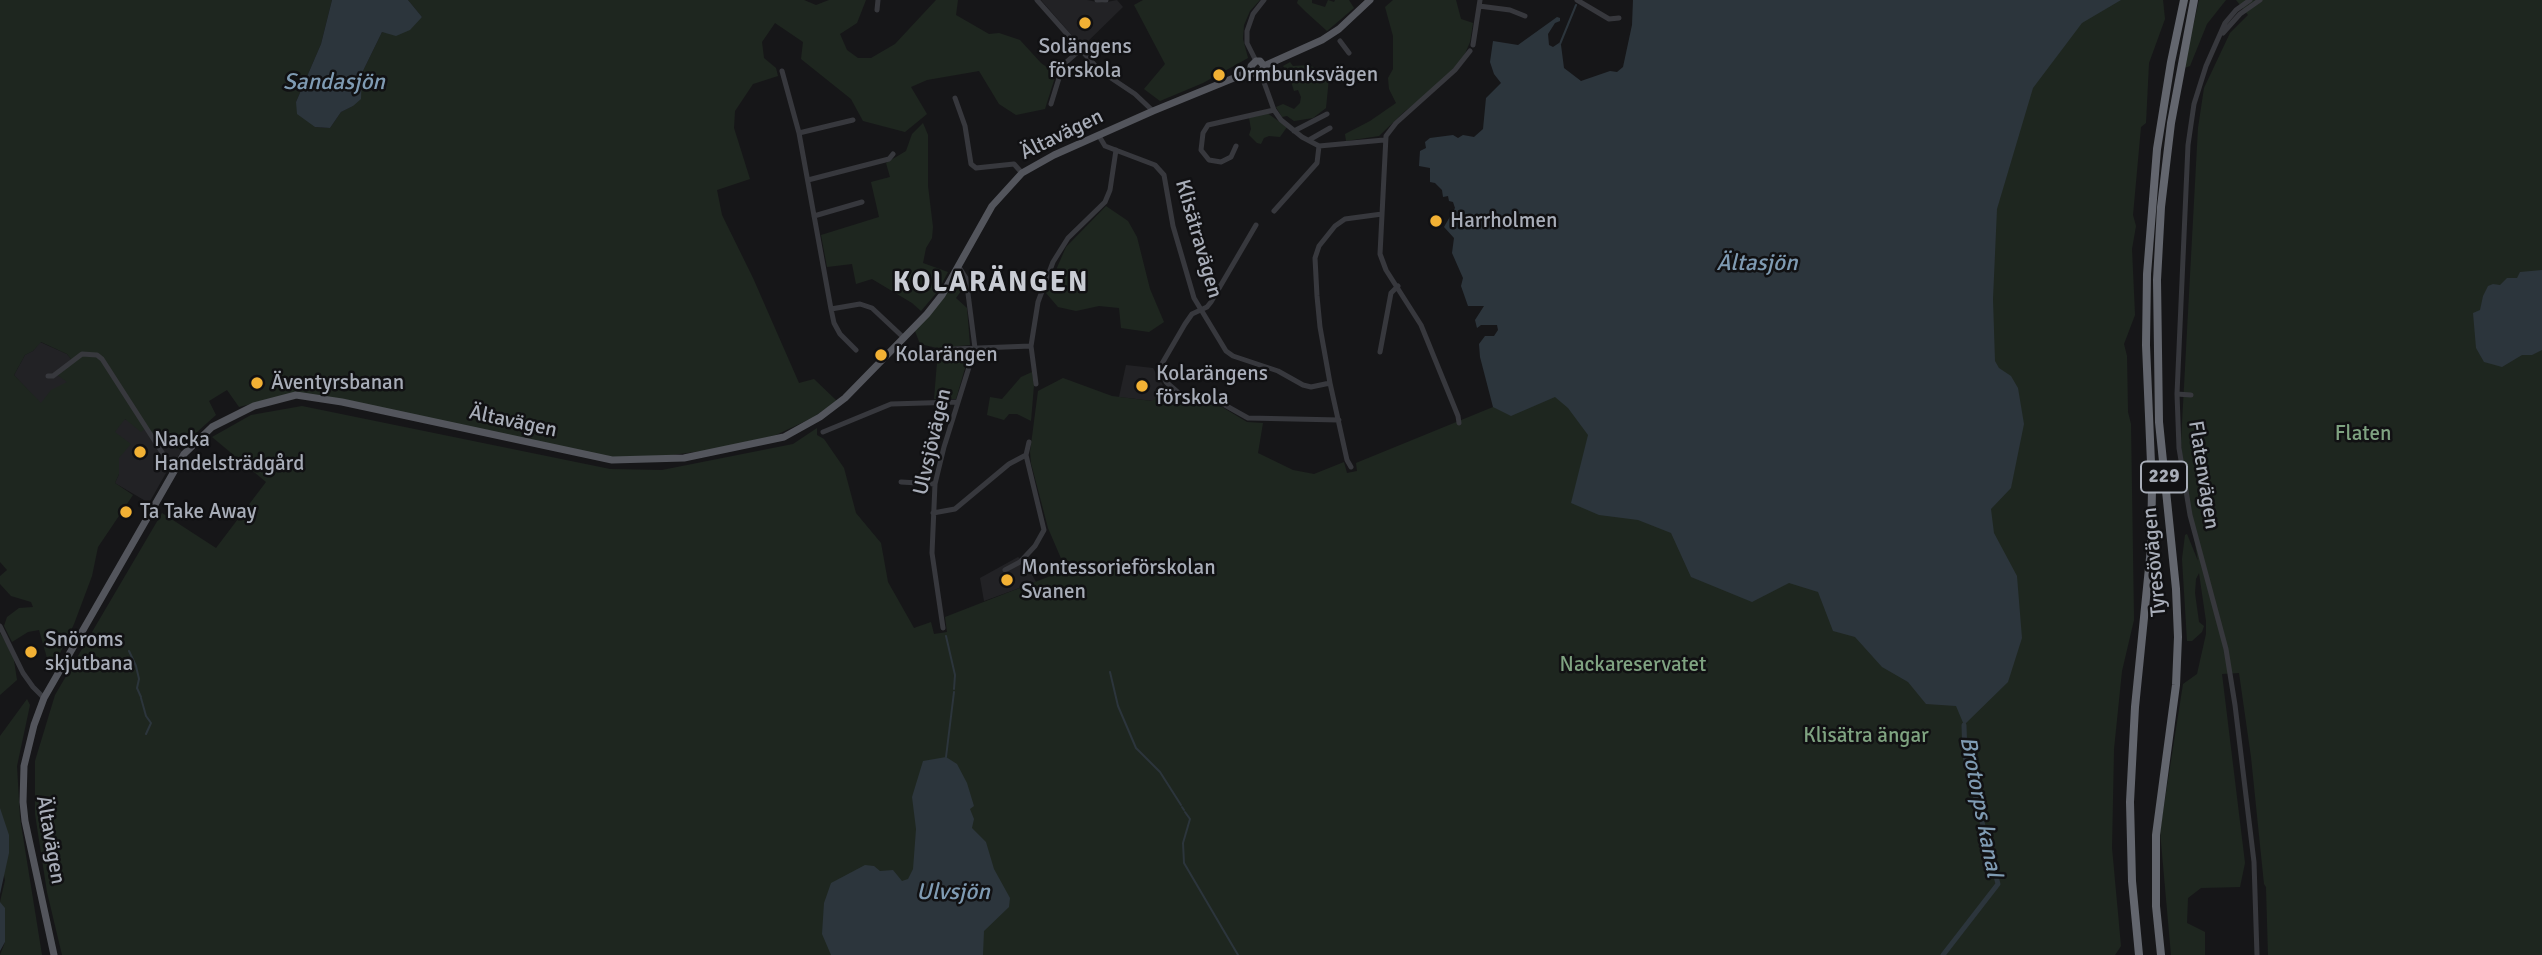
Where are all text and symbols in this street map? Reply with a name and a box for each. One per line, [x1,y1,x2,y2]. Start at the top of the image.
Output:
marker: Solängens förskola [1077,15,1093,31]
place label: Solängens förskola [1038,34,1132,84]
place label: Ormbunksvägen [1233,62,1378,88]
marker: Ormbunksvägen [1211,67,1227,83]
water label: Sandasjön [283,69,385,97]
street label: Ältavägen [1016,104,1108,166]
street label: Klisätravägen [1169,177,1227,301]
place label: Harrholmen [1450,208,1557,234]
marker: Harrholmen [1428,213,1444,229]
water label: Ältasjön [1717,250,1797,278]
district label: KOLARÄNGEN [894,267,1088,301]
place label: Kolarängen [895,342,998,368]
marker: Kolarängen [873,347,889,363]
place label: Kolarängens förskola [1156,361,1268,411]
place label: Äventyrsbanan [271,370,404,396]
marker: Äventyrsbanan [249,375,265,391]
marker: Kolarängens förskola [1134,378,1150,394]
street label: Ulvsjövägen [909,386,957,498]
street label: Ältavägen [467,400,559,444]
street label: Flatenvägen [2182,419,2224,531]
park label: Flaten [2335,421,2391,447]
place label: Nacka Handelsträdgård [154,427,304,477]
marker: Nacka Handelsträdgård [132,444,148,460]
road number: 229 [2141,462,2187,492]
place label: Ta Take Away [140,499,256,525]
marker: Ta Take Away [118,504,134,520]
street label: Tyresövägen [2138,506,2172,618]
place label: Montessorieförskolan Svanen [1021,555,1216,605]
marker: Montessorieförskolan Svanen [999,572,1015,588]
place label: Snöroms skjutbana [45,627,133,677]
marker: Snöroms skjutbana [23,644,39,660]
park label: Nackareservatet [1560,652,1706,678]
park label: Klisätra ängar [1803,723,1929,749]
water label: Brotorps kanal [1953,734,2007,880]
street label: Ältavägen [30,794,70,886]
water label: Ulvsjön [916,879,990,907]

